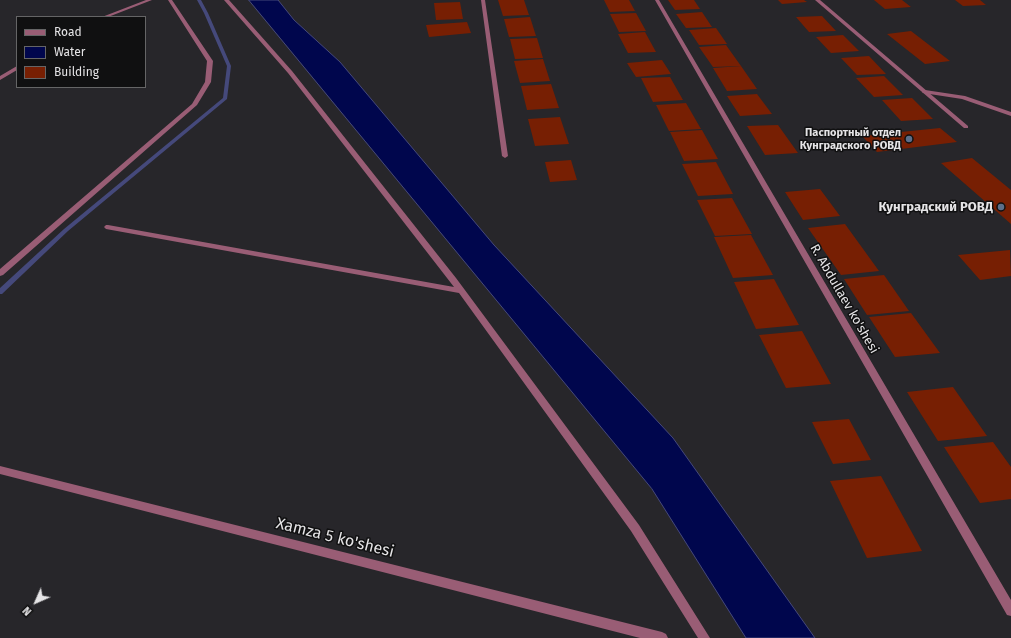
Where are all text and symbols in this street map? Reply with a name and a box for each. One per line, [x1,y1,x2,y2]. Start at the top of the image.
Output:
legend [16,16,146,88]
text: Road [54,25,82,39]
text: Water [54,45,85,59]
text: Building [54,65,99,79]
place label: Паспортный отдел Кунградского РОВД [800,126,901,152]
marker: Паспортный отдел Кунградского РОВД [904,134,914,144]
place label: Кунградский РОВД [878,199,993,215]
marker: Кунградский РОВД [996,202,1006,212]
street label: R. Abdullaev ko'shesi [806,242,882,356]
street label: Xamza 5 ko'shesi [274,514,396,562]
north arrow [16,582,56,622]
text: N [20,604,34,618]

